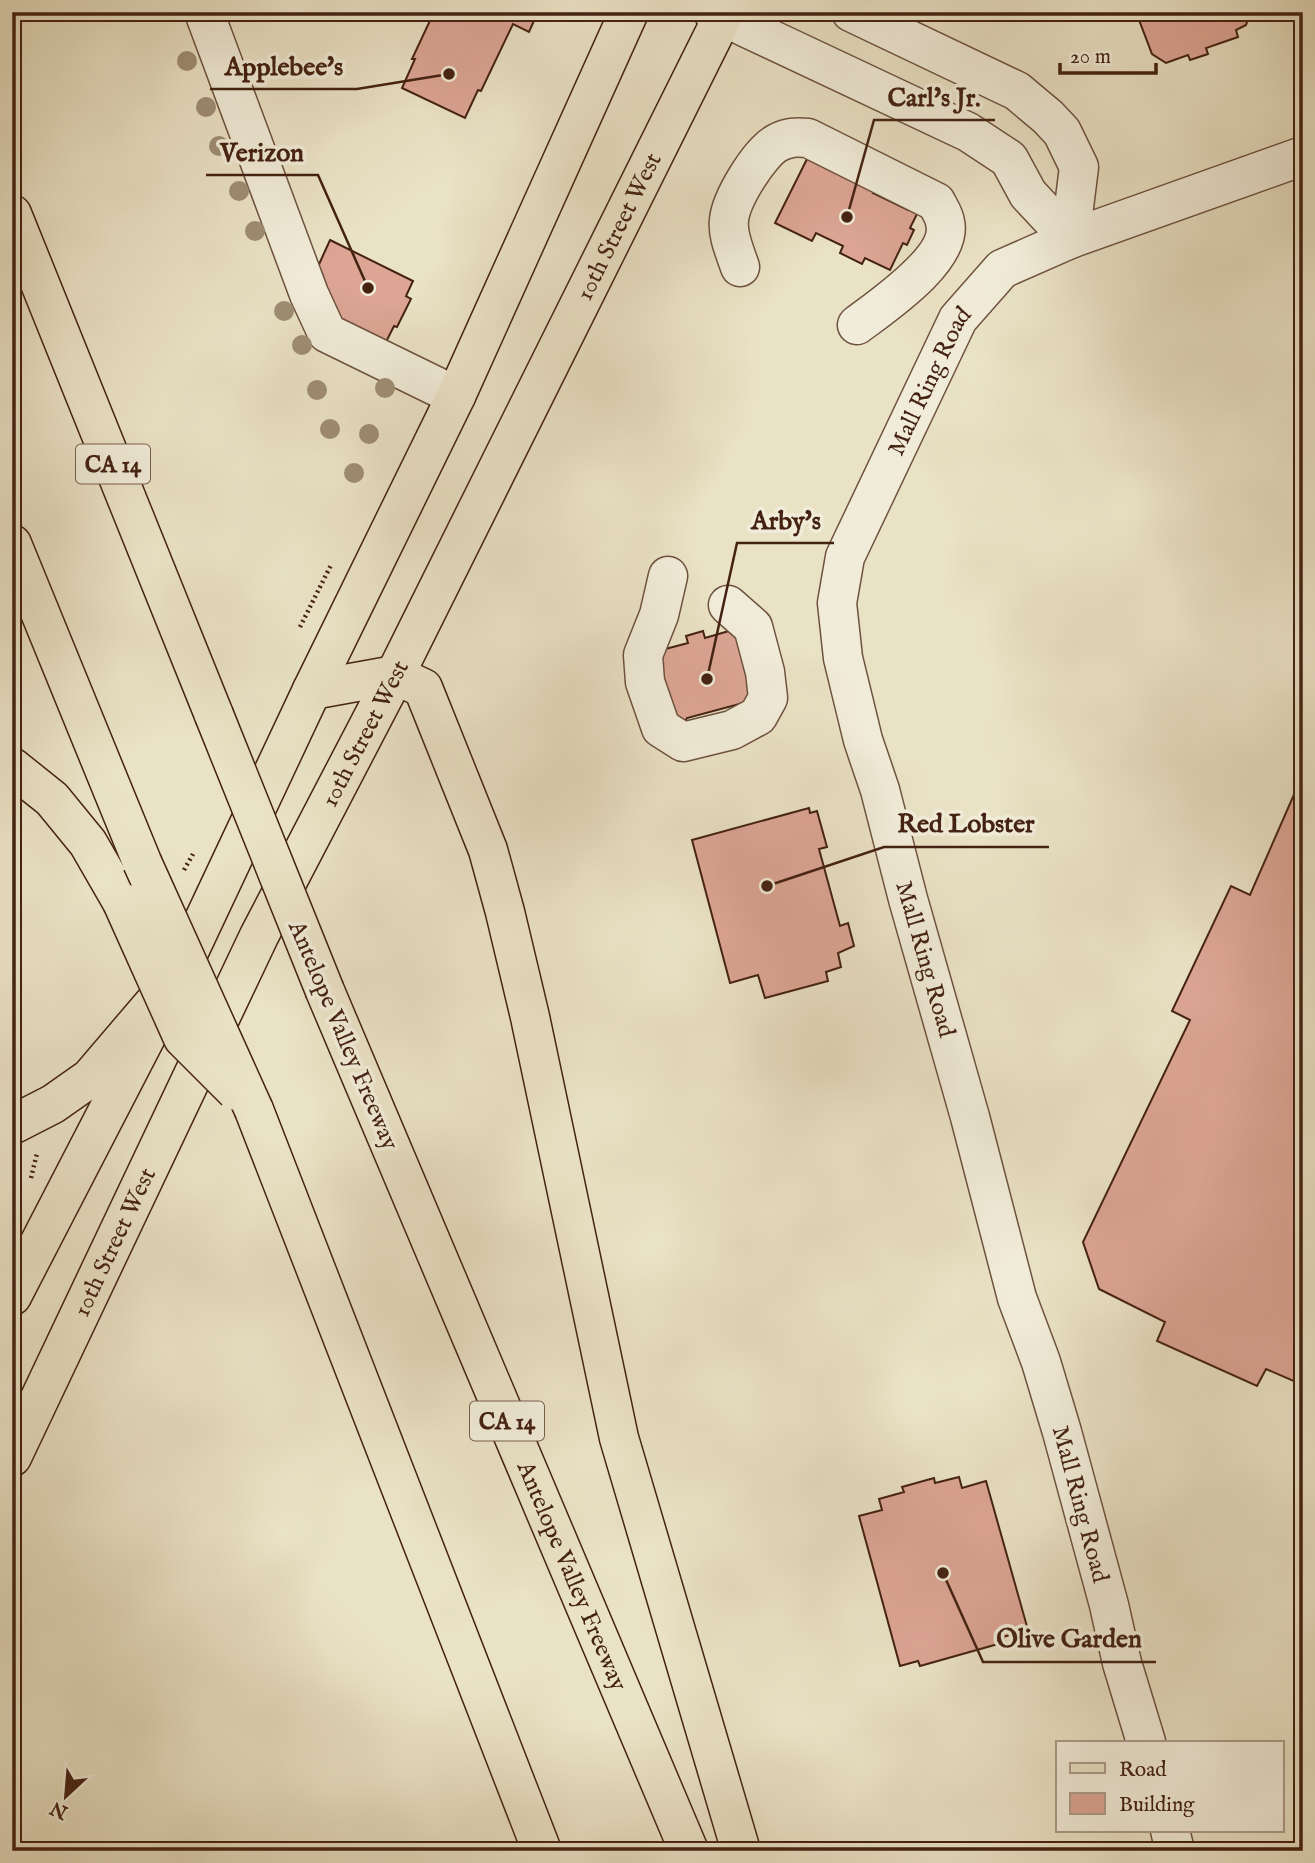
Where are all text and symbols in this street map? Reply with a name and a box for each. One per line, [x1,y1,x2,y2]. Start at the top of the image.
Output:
scale bar [1060,32,1156,76]
callout: Applebee's [210,42,357,89]
text: 20 m [1070,44,1111,71]
text: Applebee's [224,51,343,84]
callout: Carl's Jr. [874,73,995,120]
text: Carl's Jr. [887,82,981,115]
callout: Verizon [206,128,318,175]
text: Verizon [219,137,304,170]
street label: 10th Street West [570,148,669,306]
street label: Mall Ring Road [881,301,979,461]
road number: CA 14 [76,445,150,484]
callout: Arby's [737,496,834,543]
text: Arby's [750,505,821,538]
street label: 10th Street West [315,656,417,813]
callout: Red Lobster [884,800,1049,847]
text: Red Lobster [897,808,1035,841]
street label: Mall Ring Road [887,878,962,1041]
street label: Antelope Valley Freeway [280,915,405,1155]
street label: 10th Street West [67,1163,164,1322]
road number: CA 14 [470,1402,544,1440]
street label: Mall Ring Road [1044,1423,1115,1586]
street label: Antelope Valley Freeway [509,1456,633,1696]
callout: Olive Garden [983,1615,1156,1662]
text: Olive Garden [996,1623,1142,1656]
legend [1056,1741,1284,1832]
text: Road [1119,1757,1167,1784]
north arrow [32,1762,102,1832]
text: Building [1119,1792,1195,1819]
text: N [46,1795,73,1824]

